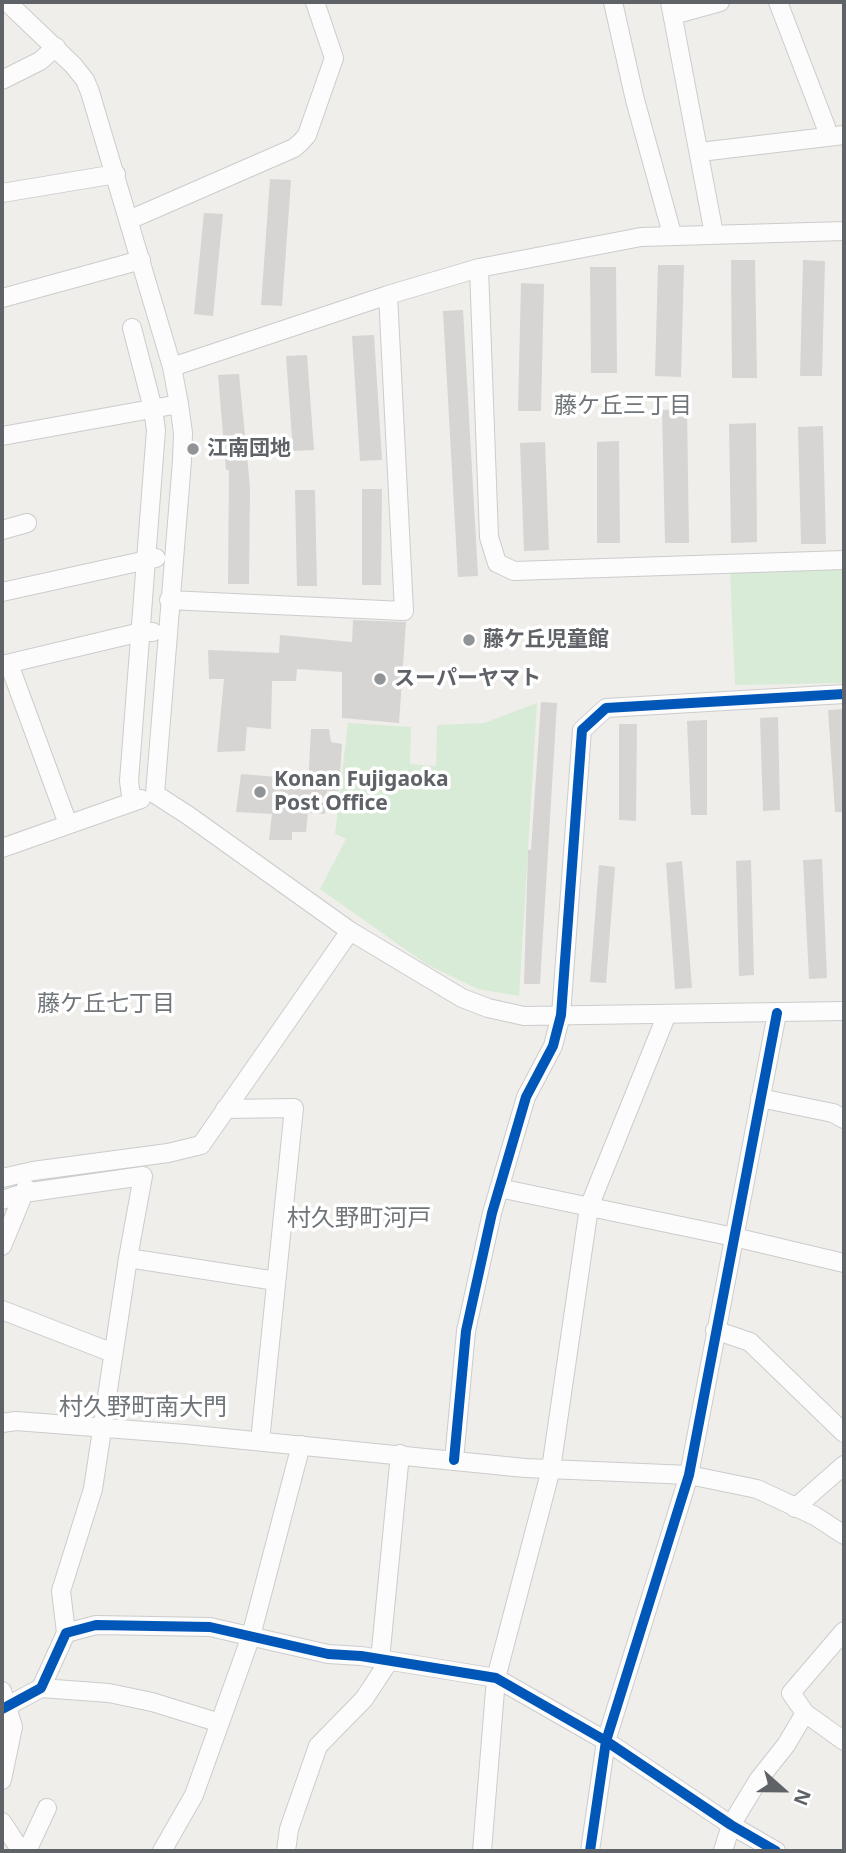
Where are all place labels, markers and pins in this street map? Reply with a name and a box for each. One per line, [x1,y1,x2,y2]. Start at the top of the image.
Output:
place label: 江南団地 [207,436,291,462]
marker: 江南団地 [185,441,201,457]
place label: 藤ケ丘児童館 [483,627,609,653]
marker: 藤ケ丘児童館 [461,632,477,648]
place label: スーパーヤマト [394,666,541,692]
marker: スーパーヤマト [372,671,388,687]
place label: Konan Fujigaoka Post Office [274,767,449,817]
marker: Konan Fujigaoka Post Office [252,784,268,800]

